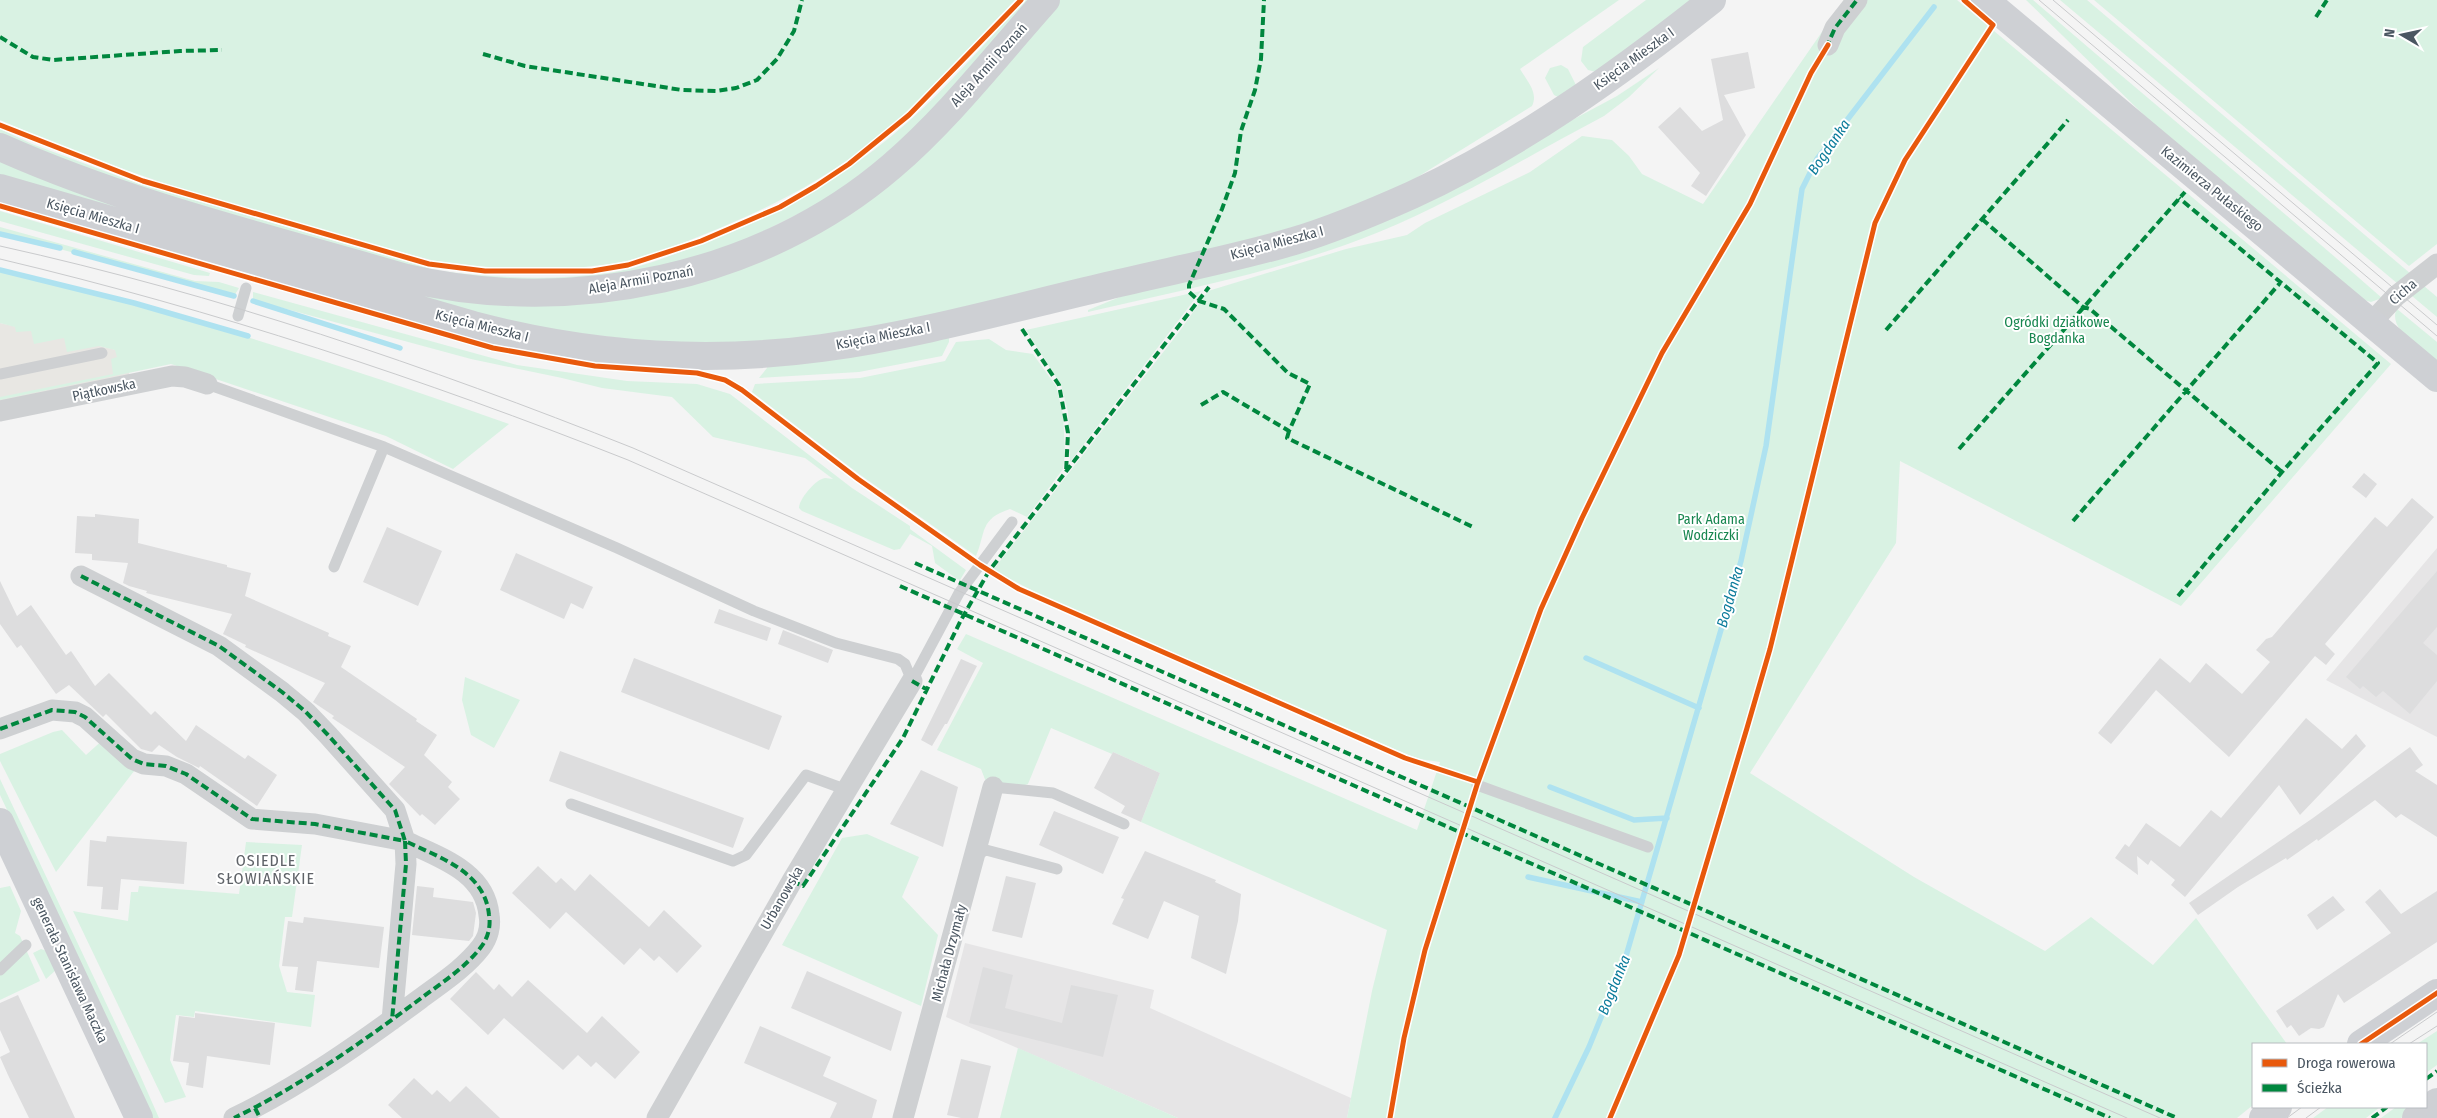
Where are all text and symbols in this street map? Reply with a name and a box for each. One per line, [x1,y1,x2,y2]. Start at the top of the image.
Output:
north arrow [2377,10,2427,60]
street label: Aleja Armii Poznań [947,20,1031,110]
street label: Księcia Mieszka I [1590,24,1678,94]
text: N [2381,28,2399,39]
water label: Bogdanka [1804,116,1854,178]
street label: Kazimierza Pułaskiego [2158,143,2266,235]
street label: Księcia Mieszka I [45,195,141,237]
street label: Księcia Mieszka I [1229,222,1325,264]
street label: Aleja Armii Poznań [587,262,695,298]
street label: Cicha [2386,275,2420,309]
street label: Księcia Mieszka I [434,306,530,346]
park label: Ogródki działkowe Bogdanka [2004,314,2110,347]
street label: Księcia Mieszka I [834,319,932,353]
street label: Piątkowska [71,375,137,405]
park label: Park Adama Wodziczki [1677,511,1745,544]
water label: Bogdanka [1713,564,1747,630]
district label: OSIEDLE SŁOWIAŃSKIE [217,851,315,888]
street label: Urbanowska [757,863,807,933]
street label: generała Stanisława Maczka [29,894,111,1046]
street label: Michała Drzymały [928,902,970,1004]
water label: Bogdanka [1594,952,1634,1017]
legend [2252,1043,2427,1108]
text: Droga rowerowa [2297,1054,2396,1072]
text: Ścieżka [2297,1079,2342,1097]

